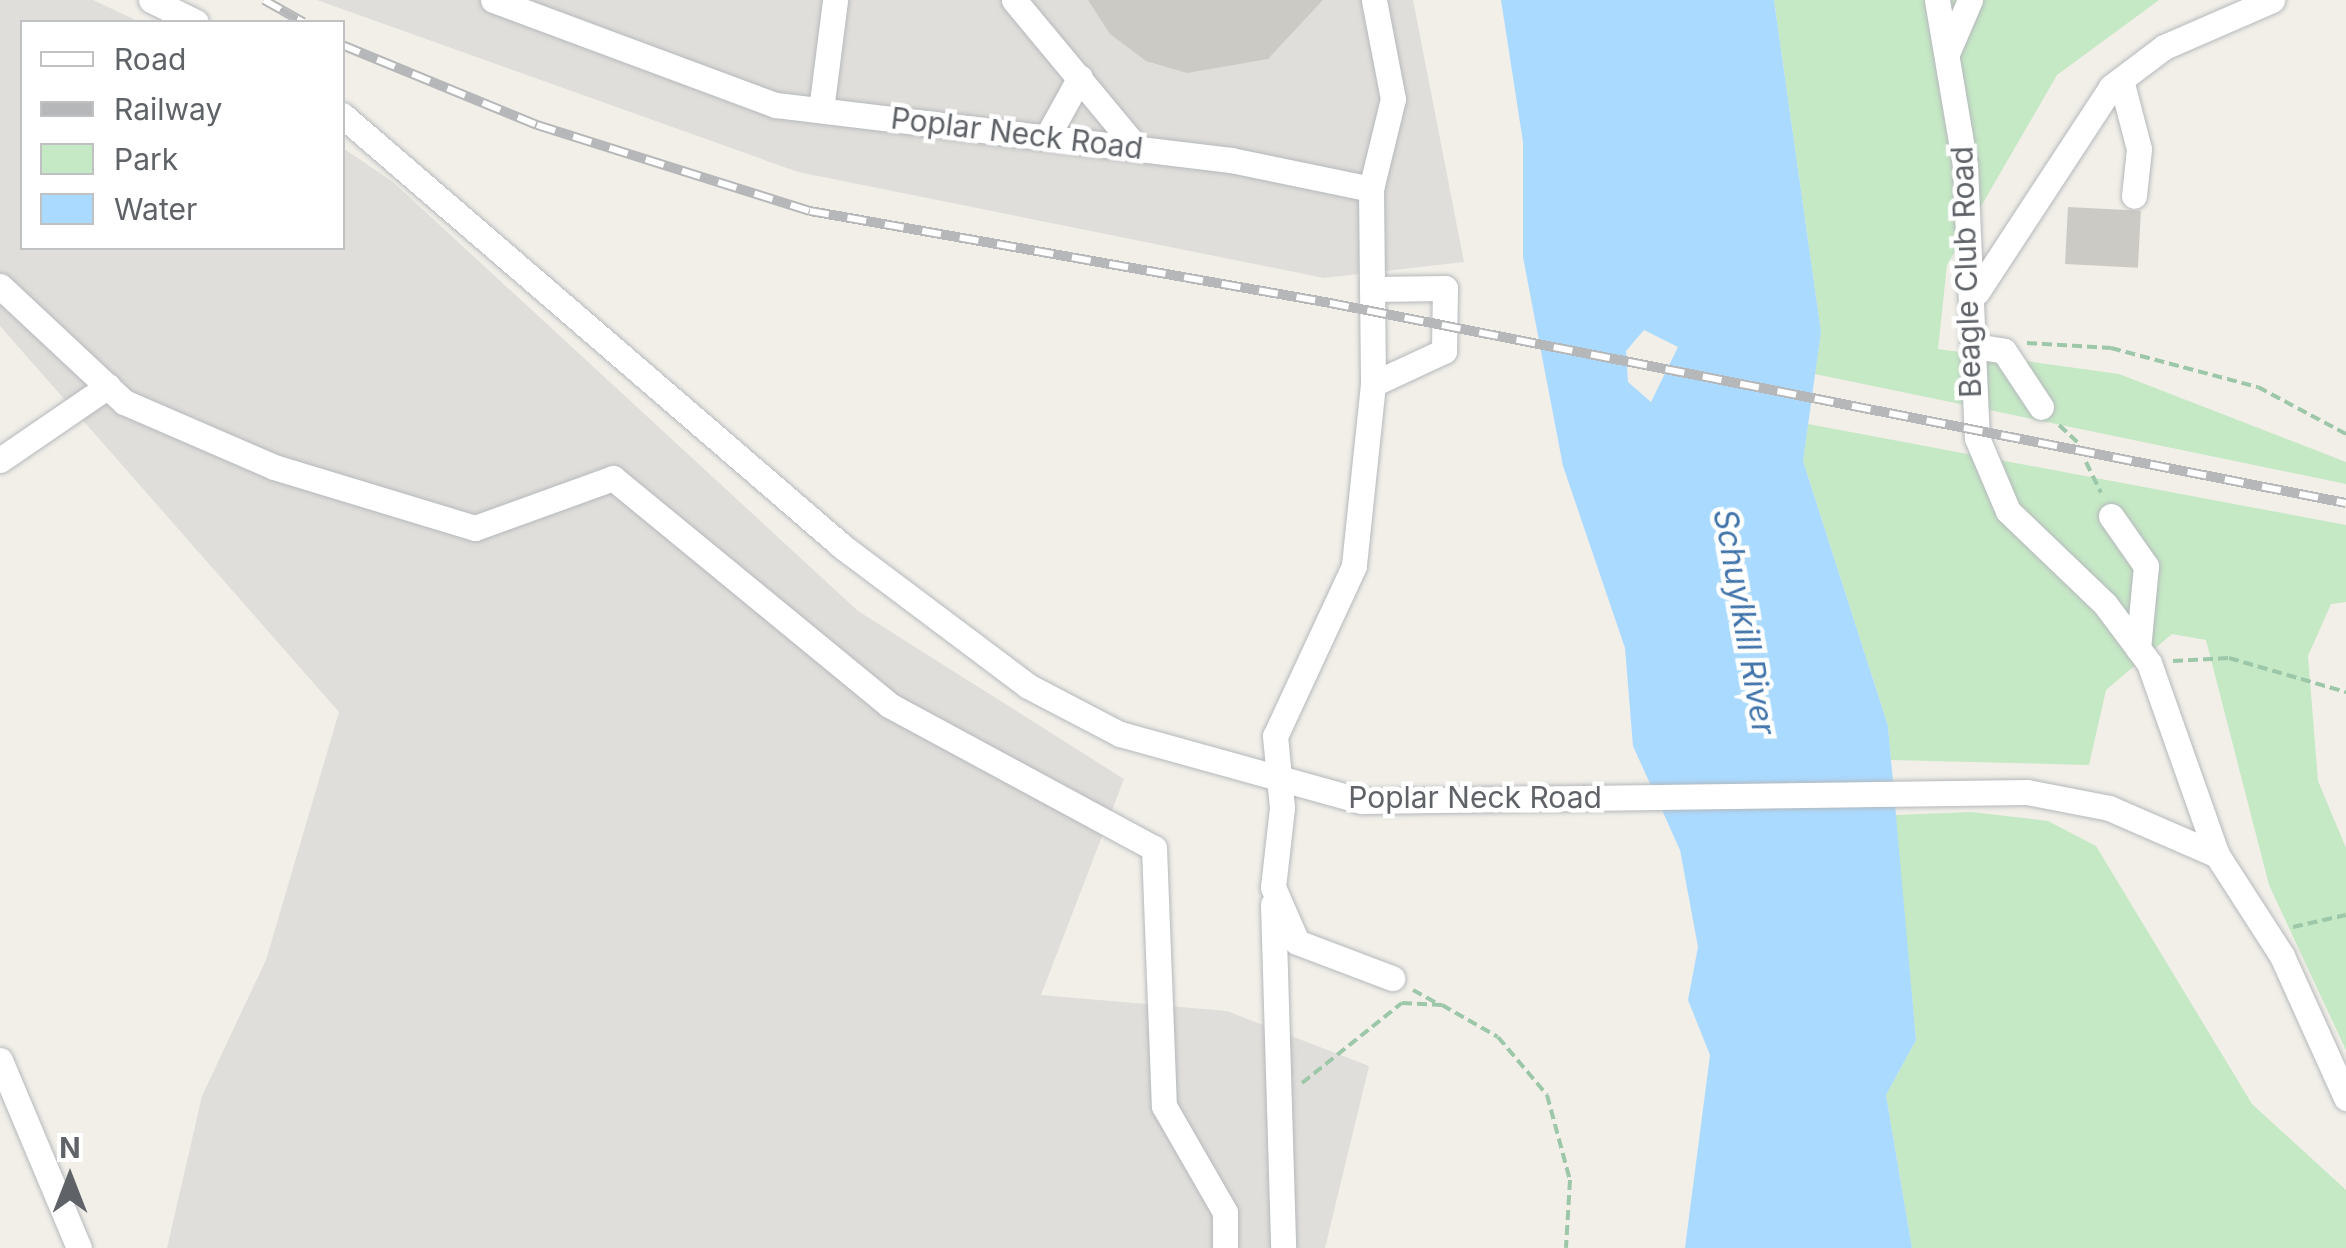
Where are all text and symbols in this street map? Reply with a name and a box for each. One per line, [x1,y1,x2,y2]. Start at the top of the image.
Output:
legend [20,20,345,250]
text: Road [114,41,186,77]
text: Railway [114,91,222,127]
street label: Poplar Neck Road [889,100,1145,166]
text: Park [114,141,178,177]
street label: Beagle Club Road [1944,145,1988,399]
text: Water [114,191,197,227]
water label: Schuylkill River [1705,506,1783,738]
street label: Poplar Neck Road [1348,779,1602,815]
north arrow [20,1128,120,1228]
text: N [59,1131,81,1165]

